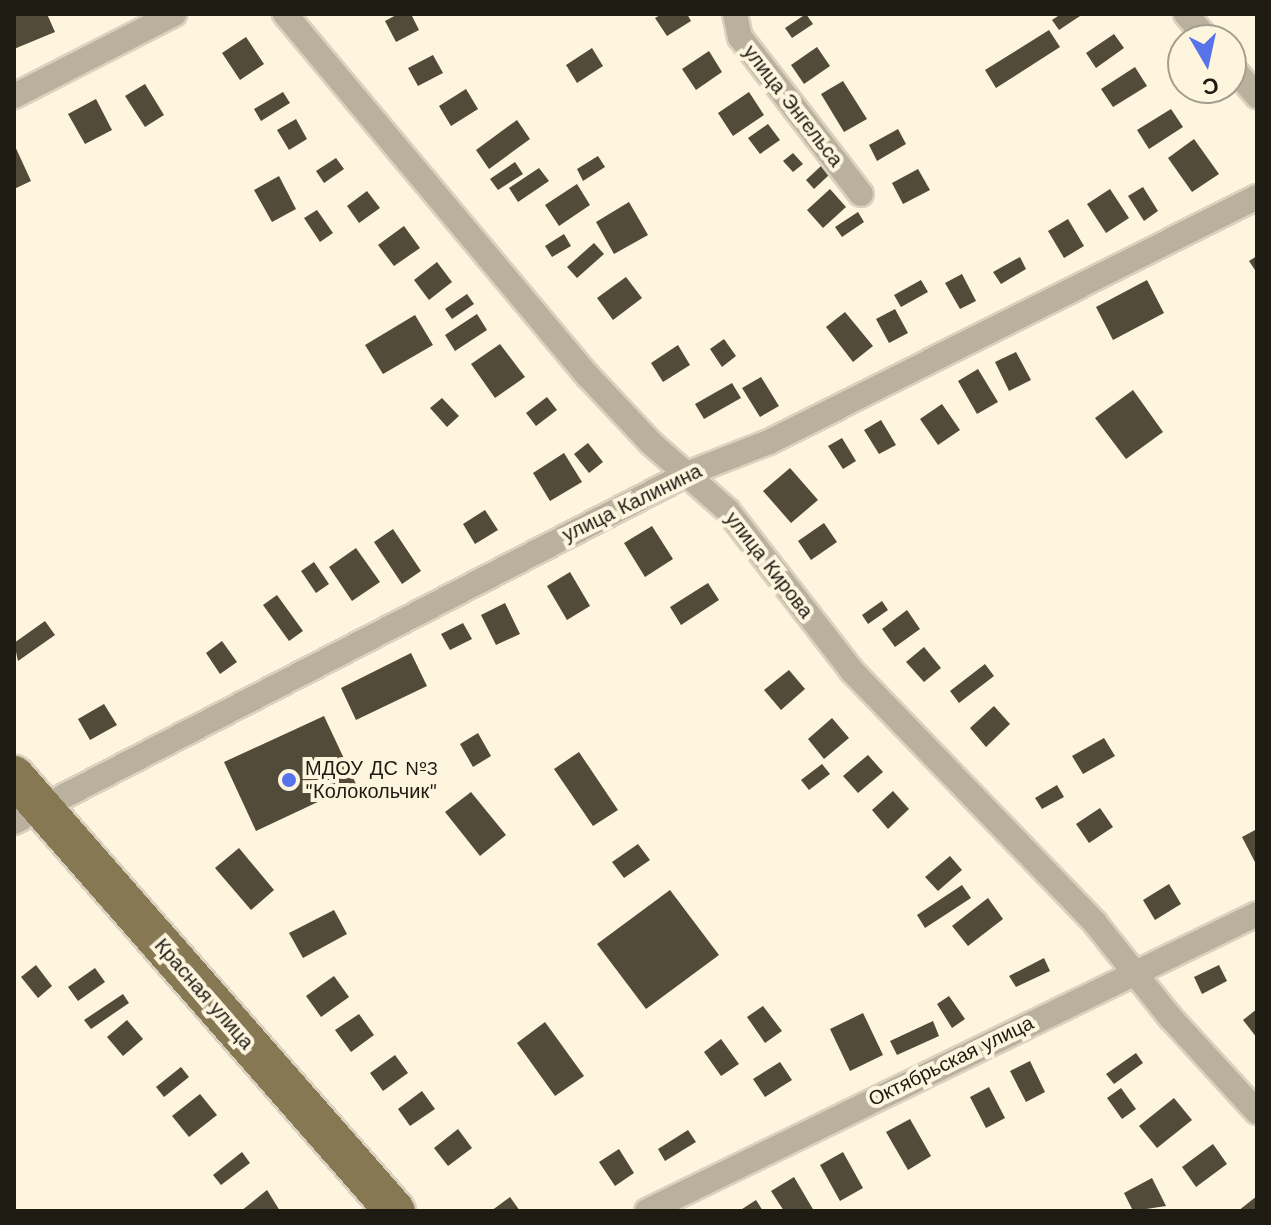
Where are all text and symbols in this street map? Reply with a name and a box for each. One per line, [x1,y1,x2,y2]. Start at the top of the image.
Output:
north arrow [1167,24,1247,104]
street label: улица Энгельса [738,40,848,172]
text: С [1201,73,1220,100]
street label: улица Калинина [559,459,705,547]
street label: улица Кирова [720,507,818,623]
place label: МДОУ ДС №3 "Колокольчик" [305,756,438,803]
marker: МДОУ ДС №3 "Колокольчик" [280,771,298,789]
street label: Красная улица [149,934,259,1054]
street label: Октябрьская улица [865,1011,1037,1111]

